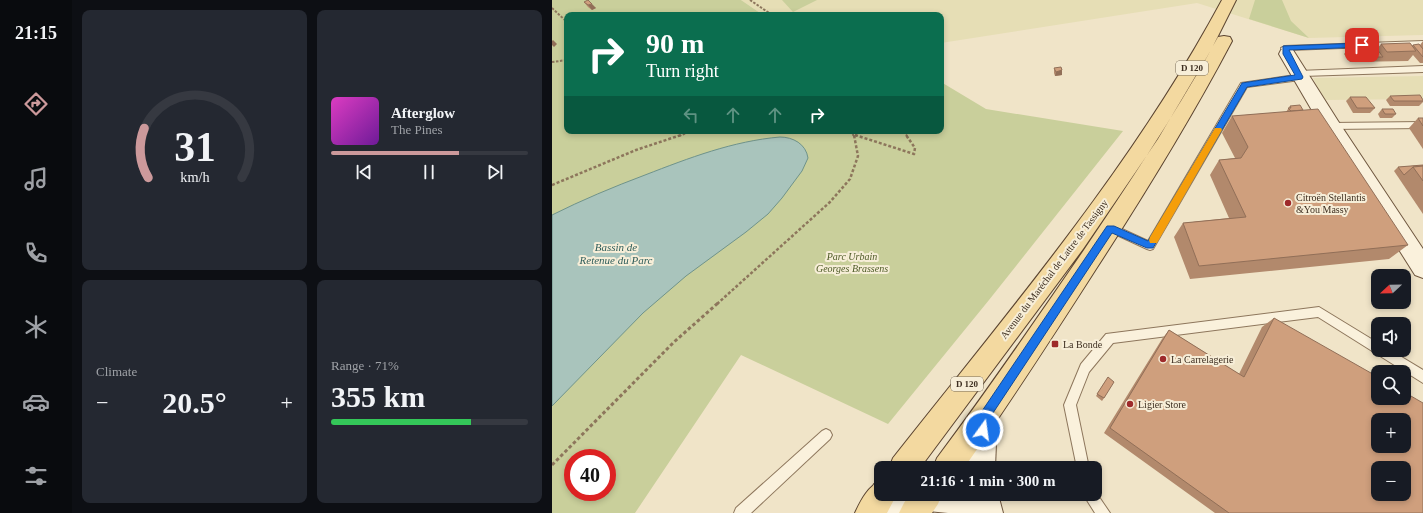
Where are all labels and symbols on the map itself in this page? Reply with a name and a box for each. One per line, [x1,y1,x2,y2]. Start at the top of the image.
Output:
pin [1345,28,1379,62]
road number: D 120 [1176,61,1208,75]
place label: Citroën Stellantis &You Massy [1296,192,1366,215]
street label: Avenue du Maréchal de Lattre de Tassigny [998,197,1110,341]
marker: Citroën Stellantis &You Massy [1283,198,1293,208]
water label: Bassin de Retenue du Parc [579,241,653,266]
park label: Parc Urbain Georges Brassens [816,251,888,274]
north arrow [1371,269,1411,309]
marker: La Bonde [1050,339,1060,349]
place label: La Bonde [1063,339,1103,350]
marker: La Carrelagerie [1158,354,1168,364]
place label: La Carrelagerie [1171,354,1234,365]
road number: D 120 [951,377,983,391]
marker: Ligier Store [1125,399,1135,409]
place label: Ligier Store [1138,399,1187,410]
position arrow [962,409,1004,451]
speed limit sign: 40 [564,449,616,501]

